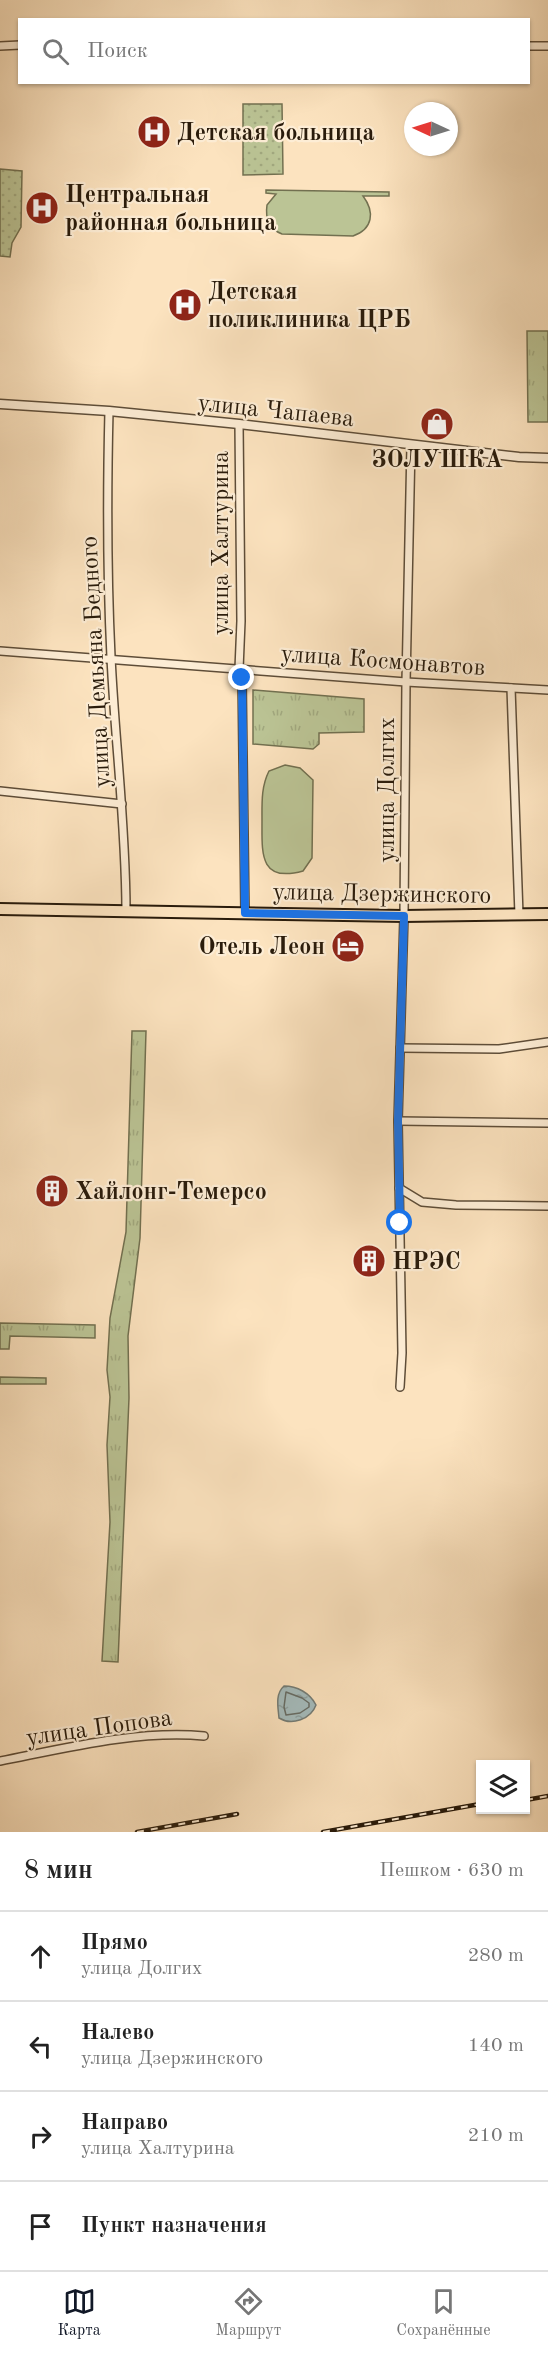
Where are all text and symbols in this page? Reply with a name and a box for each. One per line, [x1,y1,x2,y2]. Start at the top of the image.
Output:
search box [18,18,530,84]
icon: search [39,35,72,68]
text: Поиск [87,40,148,62]
north arrow [404,102,458,156]
hospital icon: Детская больница [136,114,172,150]
place label: Детская больница [177,122,375,146]
place label: Центральная районная больница [65,184,276,236]
hospital icon: Центральная районная больница [24,190,60,226]
place label: Детская поликлиника ЦРБ [208,281,411,333]
hospital icon: Детская поликлиника ЦРБ [167,287,203,323]
street label: улица Чапаева [196,392,355,432]
shop icon: ЗОЛУШКА [419,406,455,442]
place label: ЗОЛУШКА [371,449,503,473]
street label: улица Халтурина [210,451,234,635]
street label: улица Демьяна Бедного [78,535,116,788]
street label: улица Космонавтов [280,643,486,681]
route end [228,664,254,690]
street label: улица Долгих [376,717,400,863]
street label: улица Дзержинского [272,881,491,909]
hotel icon: Отель Леон [330,928,366,964]
place label: Отель Леон [198,936,325,960]
building icon: Хайлонг-Темерсо [34,1173,70,1209]
place label: Хайлонг-Темерсо [75,1181,267,1205]
route start [386,1209,412,1235]
building icon: НРЭС [351,1243,387,1279]
place label: НРЭС [392,1251,461,1275]
street label: улица Попова [25,1707,174,1751]
map controls [476,1760,530,1814]
button: layers [476,1760,530,1814]
text: 8 мин [24,1858,93,1884]
text: Пешком · 630 m [379,1861,524,1881]
text: Прямо [81,1932,148,1954]
icon: ahead [24,1940,57,1973]
text: 280 m [468,1946,524,1966]
text: улица Долгих [81,1959,202,1979]
text: Налево [81,2022,154,2044]
icon: left [24,2030,57,2063]
text: 140 m [468,2036,524,2056]
text: улица Дзержинского [81,2049,263,2069]
text: Направо [81,2112,168,2134]
icon: right [24,2120,57,2153]
text: 210 m [468,2126,524,2146]
text: улица Халтурина [81,2139,235,2159]
icon: arrive [24,2210,57,2243]
text: Пункт назначения [81,2215,267,2237]
tab: Карта [57,2285,101,2341]
tab: Маршрут [216,2285,281,2341]
tab: Сохранённые [396,2285,491,2341]

